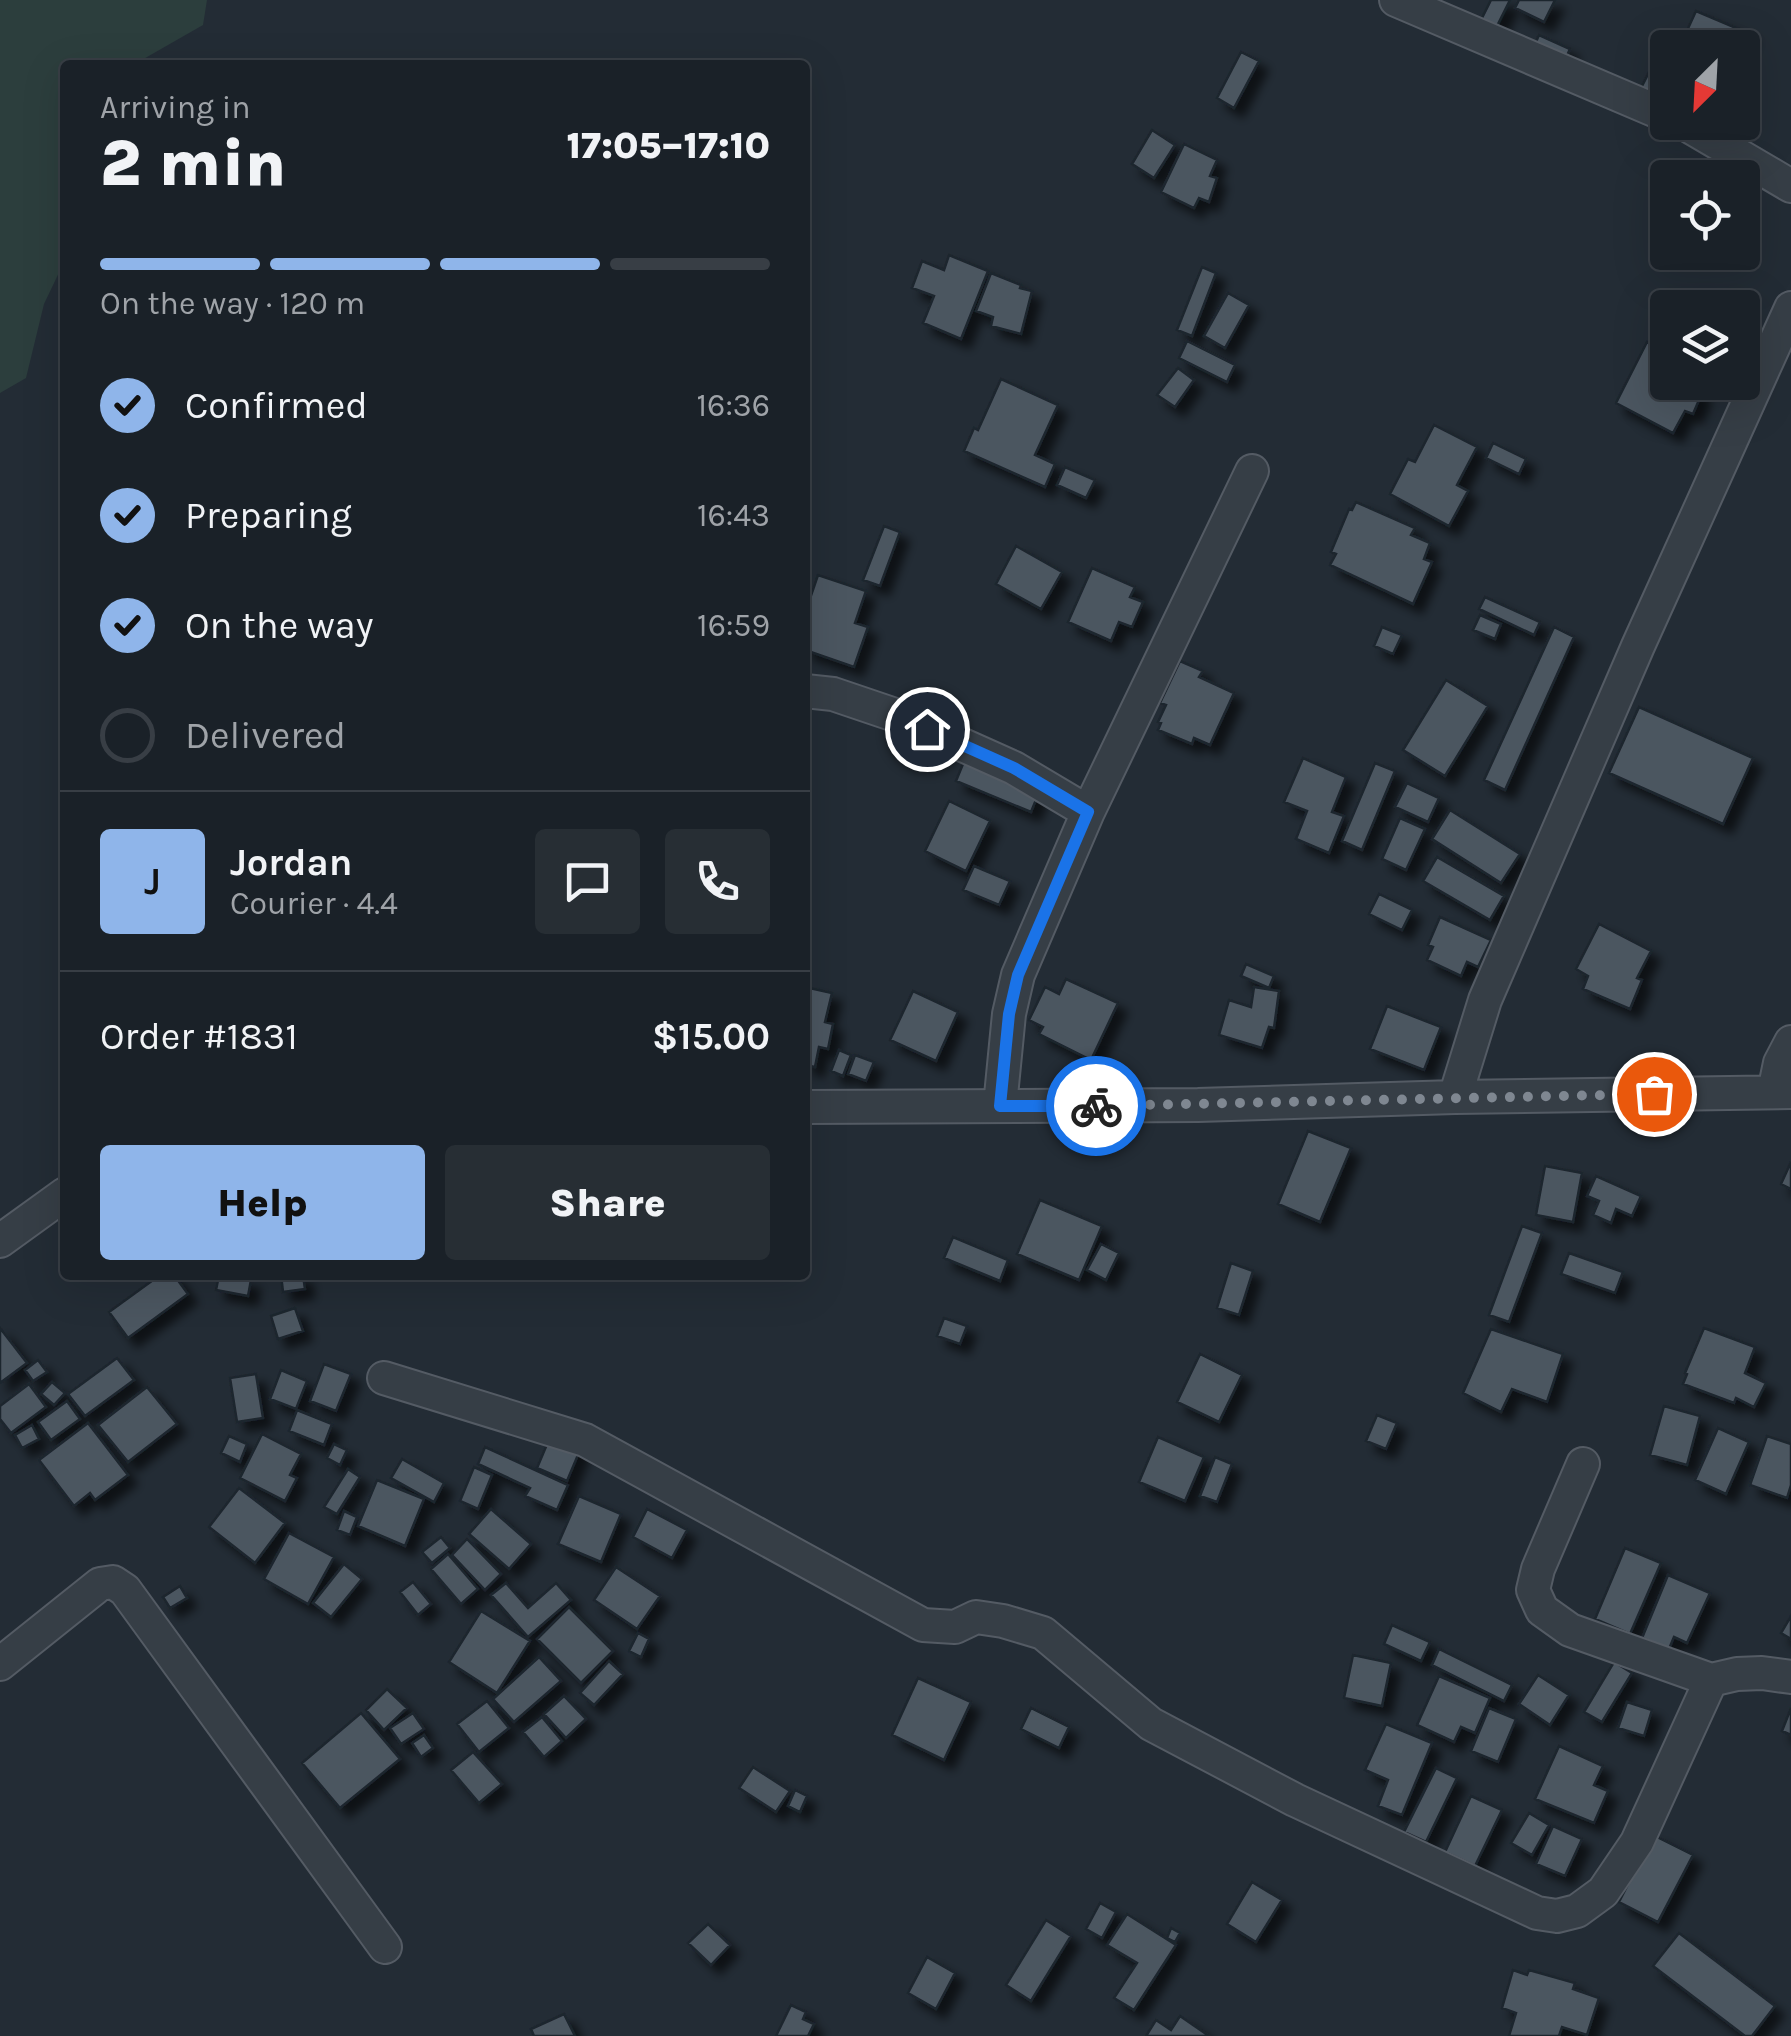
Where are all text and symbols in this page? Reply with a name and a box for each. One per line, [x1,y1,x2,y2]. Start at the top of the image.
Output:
north arrow [1650,30,1760,140]
map controls [1650,30,1760,400]
text: Arriving in [100,89,251,126]
text: 17:05–17:10 [567,123,770,168]
text: 2 min [100,125,286,201]
button: locate [1650,160,1760,270]
text: On the way · 120 m [100,285,365,322]
button: layers [1650,290,1760,400]
icon: check [100,378,155,433]
text: Confirmed [185,383,368,428]
text: 16:36 [697,387,770,424]
icon: check [100,488,155,543]
text: Preparing [185,493,352,538]
text: 16:43 [697,497,770,534]
icon: check [100,598,155,653]
text: On the way [185,603,373,648]
text: 16:59 [697,607,770,644]
pin [885,687,970,772]
icon: home [900,702,955,757]
text: Delivered [185,713,346,758]
button: chat [535,829,640,934]
button: phone [665,829,770,934]
text: Jordan [230,840,353,885]
text: J [144,859,161,904]
text: Courier · 4.4 [230,885,398,922]
text: Order #1831 [100,1014,298,1059]
text: $15.00 [652,1014,770,1059]
pin [1612,1052,1697,1137]
courier [1046,1056,1146,1156]
icon: bag [1627,1067,1682,1122]
icon: bike [1069,1079,1124,1134]
button: Help [100,1145,425,1260]
button: Share [445,1145,770,1260]

